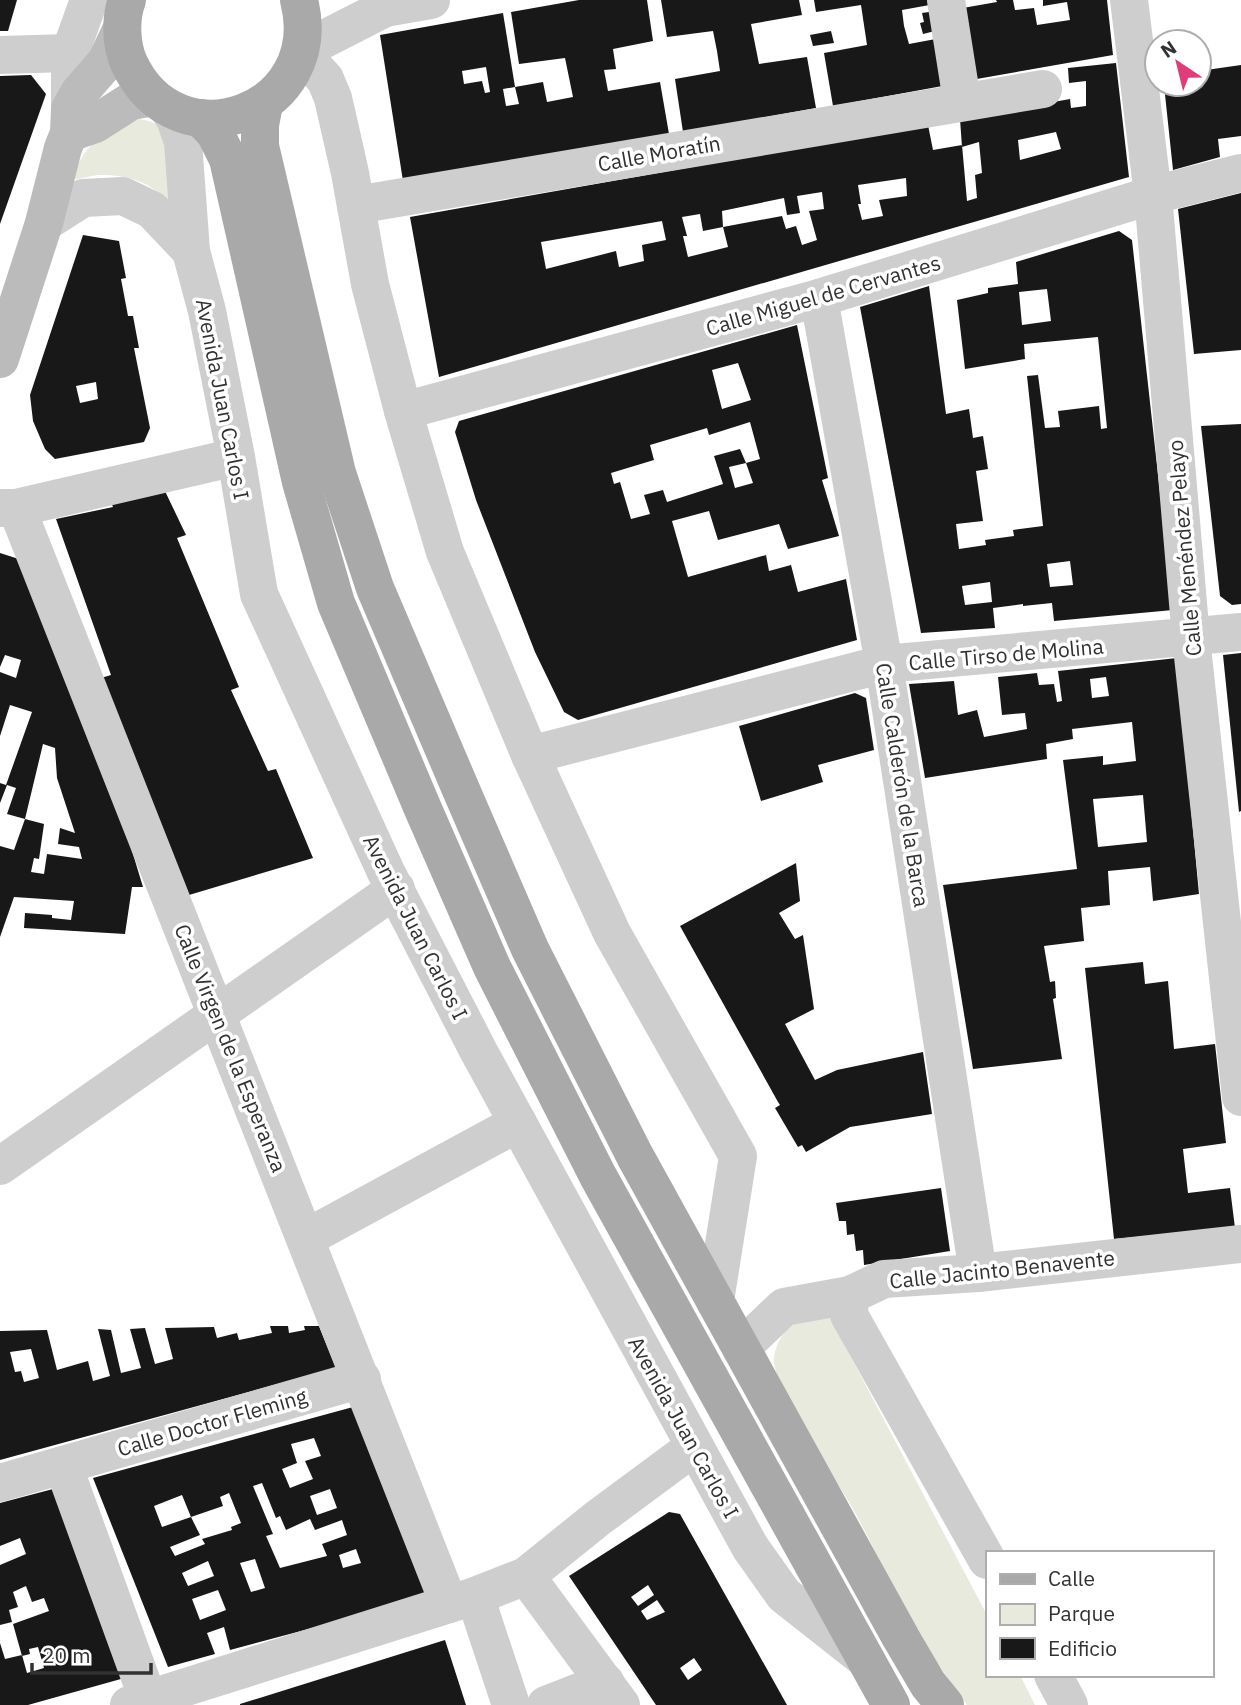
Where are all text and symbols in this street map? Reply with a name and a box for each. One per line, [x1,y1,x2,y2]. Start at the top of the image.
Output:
north arrow [1143,28,1213,98]
text: N [1156,35,1181,63]
street label: Calle Moratín [595,128,723,178]
street label: Calle Miguel de Cervantes [702,248,944,342]
street label: Avenida Juan Carlos I [190,296,256,502]
street label: Calle Menéndez Pelayo [1161,439,1207,657]
street label: Calle Tirso de Molina [907,632,1105,676]
street label: Calle Calderón de la Barca [870,661,936,909]
street label: Avenida Juan Carlos I [357,830,475,1024]
street label: Calle Virgen de la Esperanza [168,920,294,1176]
street label: Calle Jacinto Benavente [888,1243,1116,1295]
street label: Avenida Juan Carlos I [622,1331,746,1523]
street label: Calle Doctor Fleming [114,1382,310,1462]
legend [986,1551,1213,1677]
text: Calle [1048,1564,1095,1592]
text: Parque [1048,1599,1115,1627]
scale bar [32,1632,150,1676]
text: Edificio [1048,1634,1117,1662]
text: 20 m [42,1641,91,1669]

